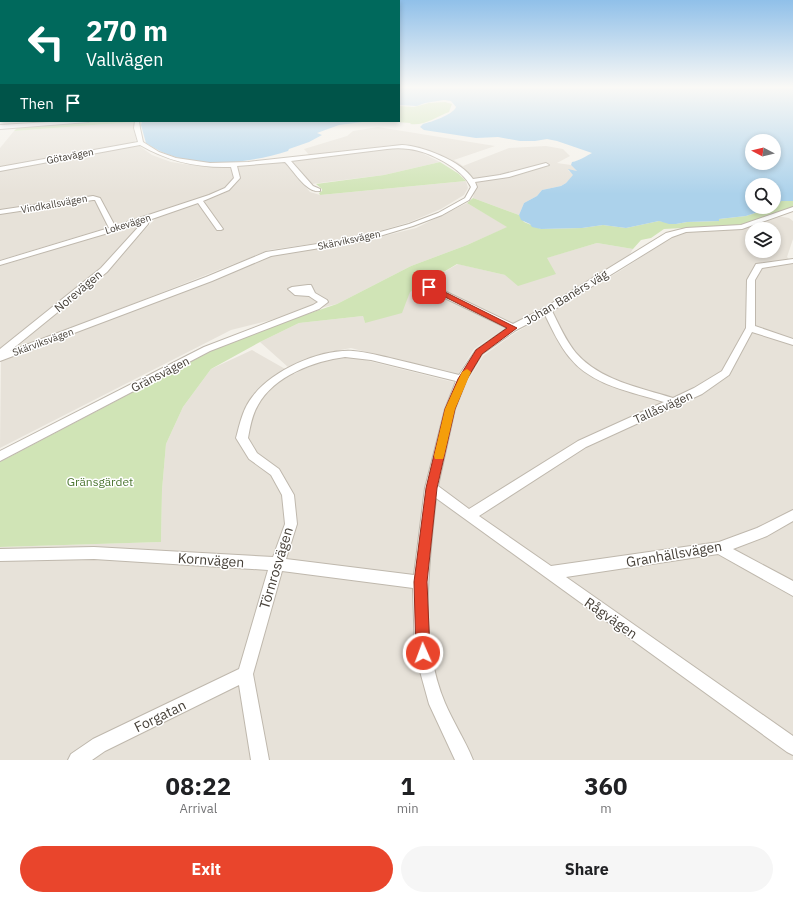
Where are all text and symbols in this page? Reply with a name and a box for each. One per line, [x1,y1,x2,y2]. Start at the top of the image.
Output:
text: 270 m [86,12,168,49]
icon: left [20,16,72,68]
text: Vallvägen [86,48,163,71]
icon: arrive [62,92,84,114]
text: Then [20,94,54,113]
north arrow [745,134,781,170]
map controls [745,134,781,258]
street label: Götavägen [45,145,95,167]
button: search [745,178,781,214]
street label: Vindkallsvägen [20,192,88,216]
street label: Lokevägen [103,211,153,237]
button: layers [745,222,781,258]
street label: Skärviksvägen [316,227,382,253]
street label: Johan Banérs väg [521,266,611,328]
street label: Norevägen [51,267,105,315]
pin [412,270,446,304]
icon: arrive [418,276,440,298]
street label: Skärviksvägen [11,325,75,359]
street label: Gränsvägen [128,353,192,395]
street label: Tallåsvägen [631,387,695,427]
park label: Gränsgärdet [67,474,133,489]
street label: Törnrosvägen [255,525,297,611]
street label: Granhällsvägen [625,537,723,571]
street label: Kornvägen [177,549,245,571]
street label: Rågvägen [581,593,641,643]
position arrow [402,632,444,674]
street label: Forgatan [131,696,189,736]
text: 08:22 [166,770,231,802]
text: 1 [400,770,415,802]
text: 360 [584,770,627,802]
text: Arrival [179,800,217,817]
text: min [397,800,419,817]
text: m [600,800,611,817]
button: Exit [20,846,393,892]
button: Share [401,846,773,892]

